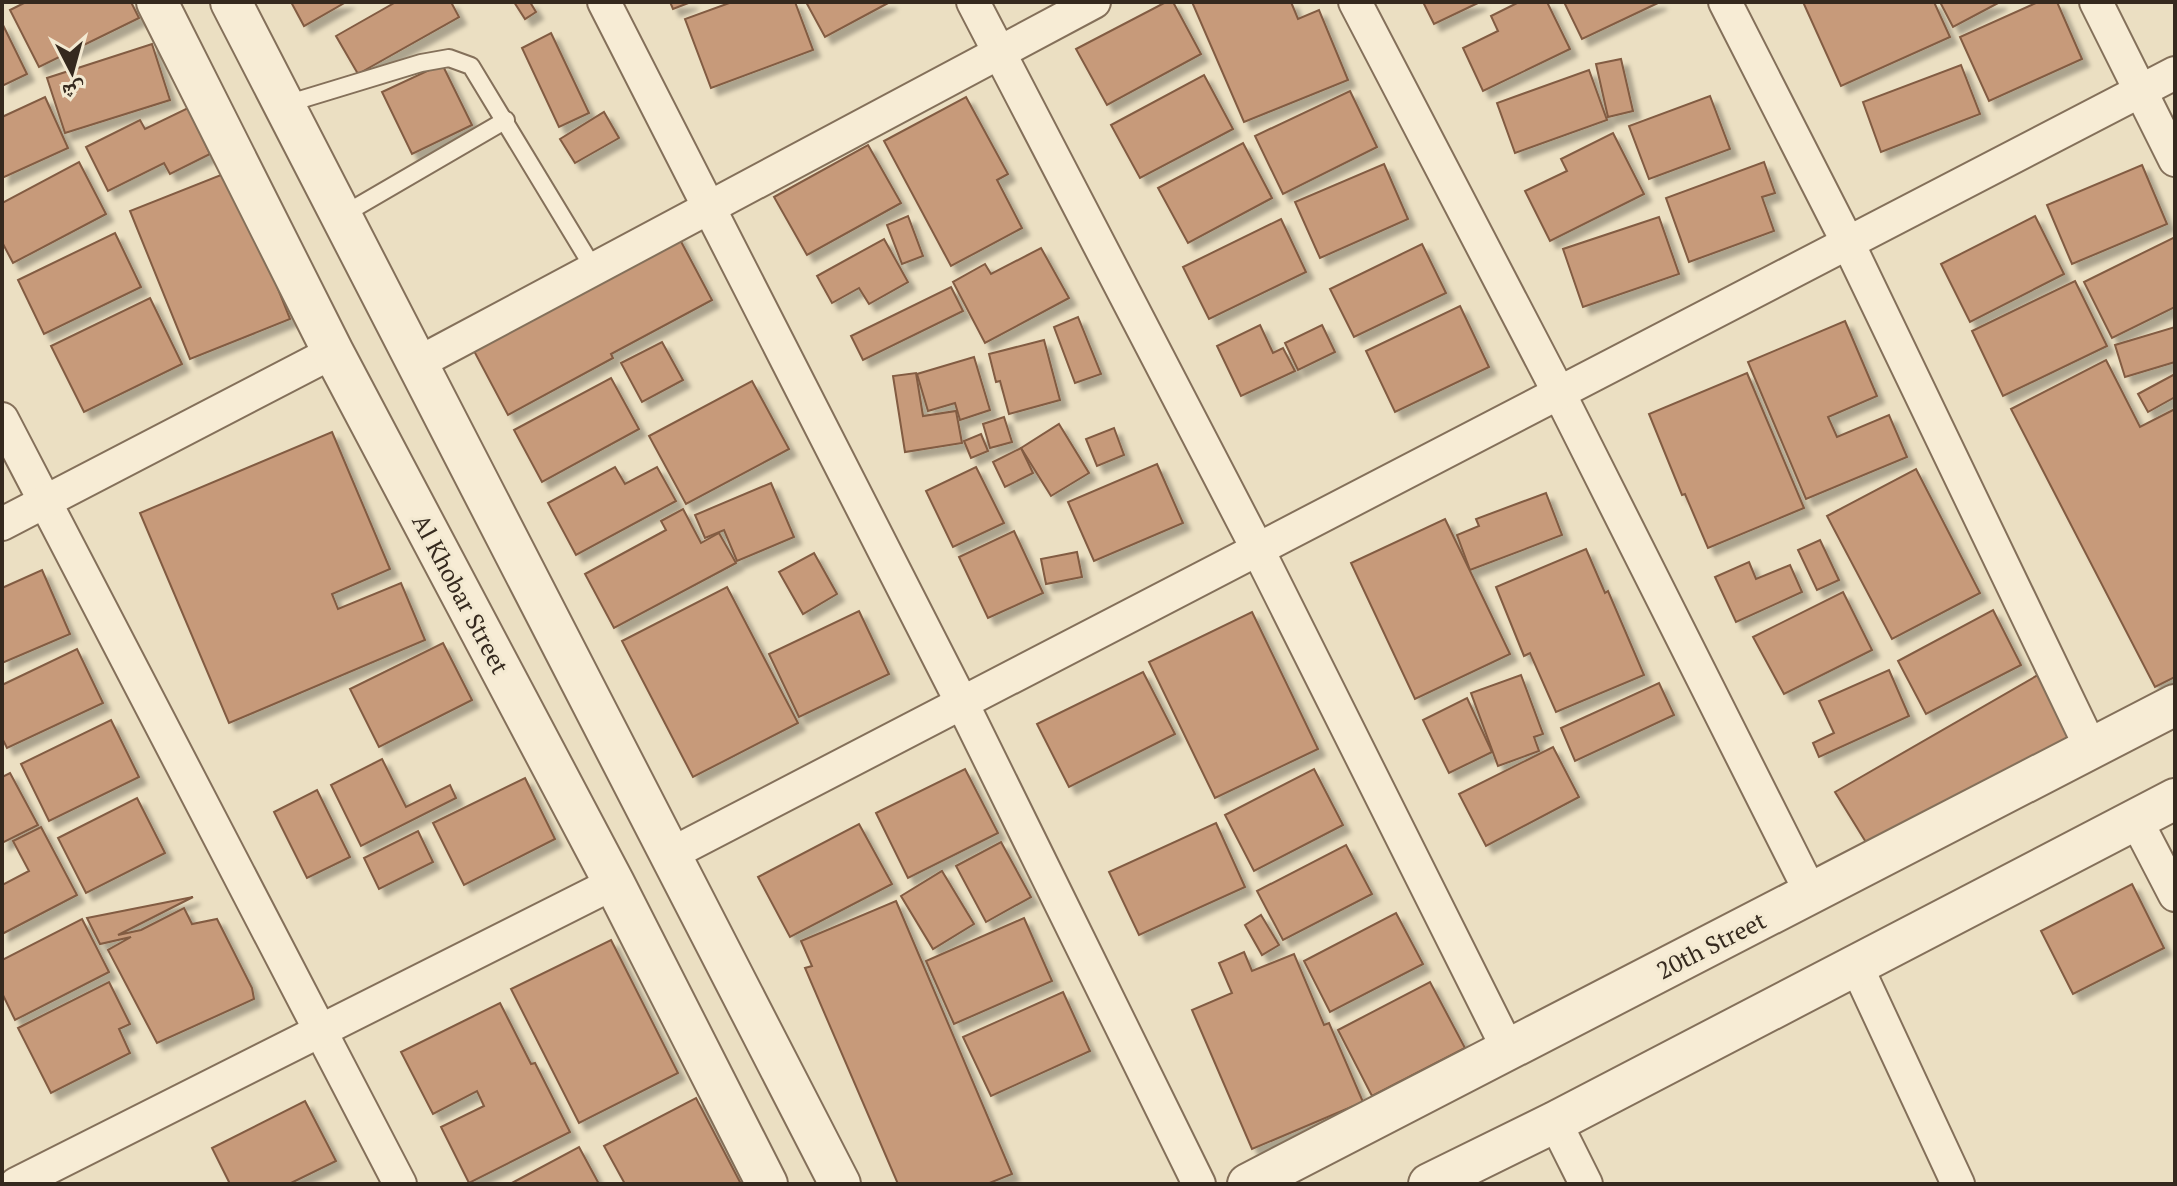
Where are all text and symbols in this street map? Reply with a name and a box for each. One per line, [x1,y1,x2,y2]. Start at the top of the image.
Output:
north arrow [32,32,112,112]
text: ش [61,77,87,108]
street label: Al Khobar Street [405,509,517,680]
street label: 20th Street [1651,904,1771,986]

